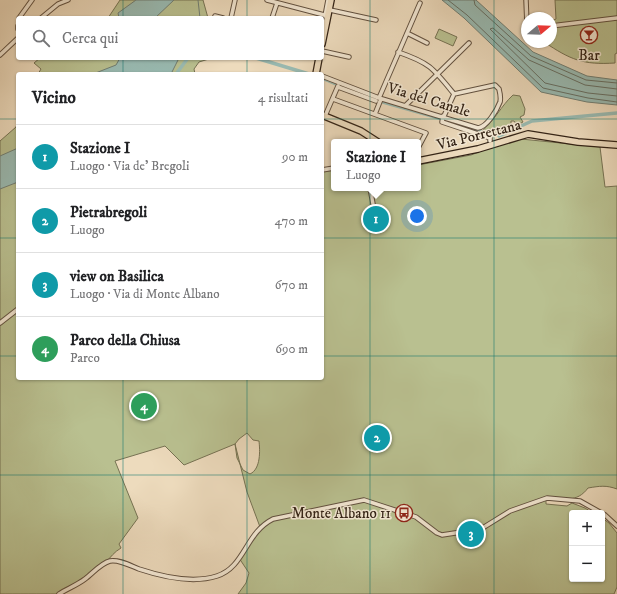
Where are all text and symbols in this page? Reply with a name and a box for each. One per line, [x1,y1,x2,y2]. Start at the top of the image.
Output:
north arrow [521,12,557,48]
search box [16,16,324,60]
bar icon: Bar [579,25,599,45]
icon: search [30,27,52,49]
text: Cerca qui [62,29,118,48]
place label: Bar [578,46,600,65]
street label: Via del Canale [384,78,473,122]
text: Vicino [32,87,76,109]
text: 4 risultati [258,90,308,106]
street label: Via Porrettana [434,115,524,155]
text: Stazione I [70,139,130,158]
popup [331,139,421,191]
text: Stazione I [346,148,406,167]
text: 1 [43,149,47,165]
text: 90 m [282,149,308,165]
text: Luogo · Via de' Bregoli [70,158,189,174]
text: Luogo [346,167,381,183]
text: Pietrabregoli [70,203,147,222]
pin: 1 [363,204,389,234]
your location [407,206,427,226]
text: 2 [42,213,48,229]
text: 470 m [275,213,308,229]
text: Luogo [70,222,105,238]
text: view on Basilica [70,267,164,286]
text: 3 [43,277,47,293]
text: 670 m [275,277,308,293]
text: Luogo · Via di Monte Albano [70,286,220,302]
text: Parco della Chiusa [70,331,180,350]
text: 4 [41,341,49,357]
text: 690 m [275,341,308,357]
text: Parco [70,350,100,366]
pin: 4 [131,391,157,421]
pin: 2 [364,423,390,453]
bus stop icon: Monte Albano 11 [394,503,414,523]
place label: Monte Albano 11 [291,504,391,523]
map controls [569,510,605,582]
button: + [569,510,605,546]
pin: 3 [458,519,484,549]
button: − [569,546,605,582]

